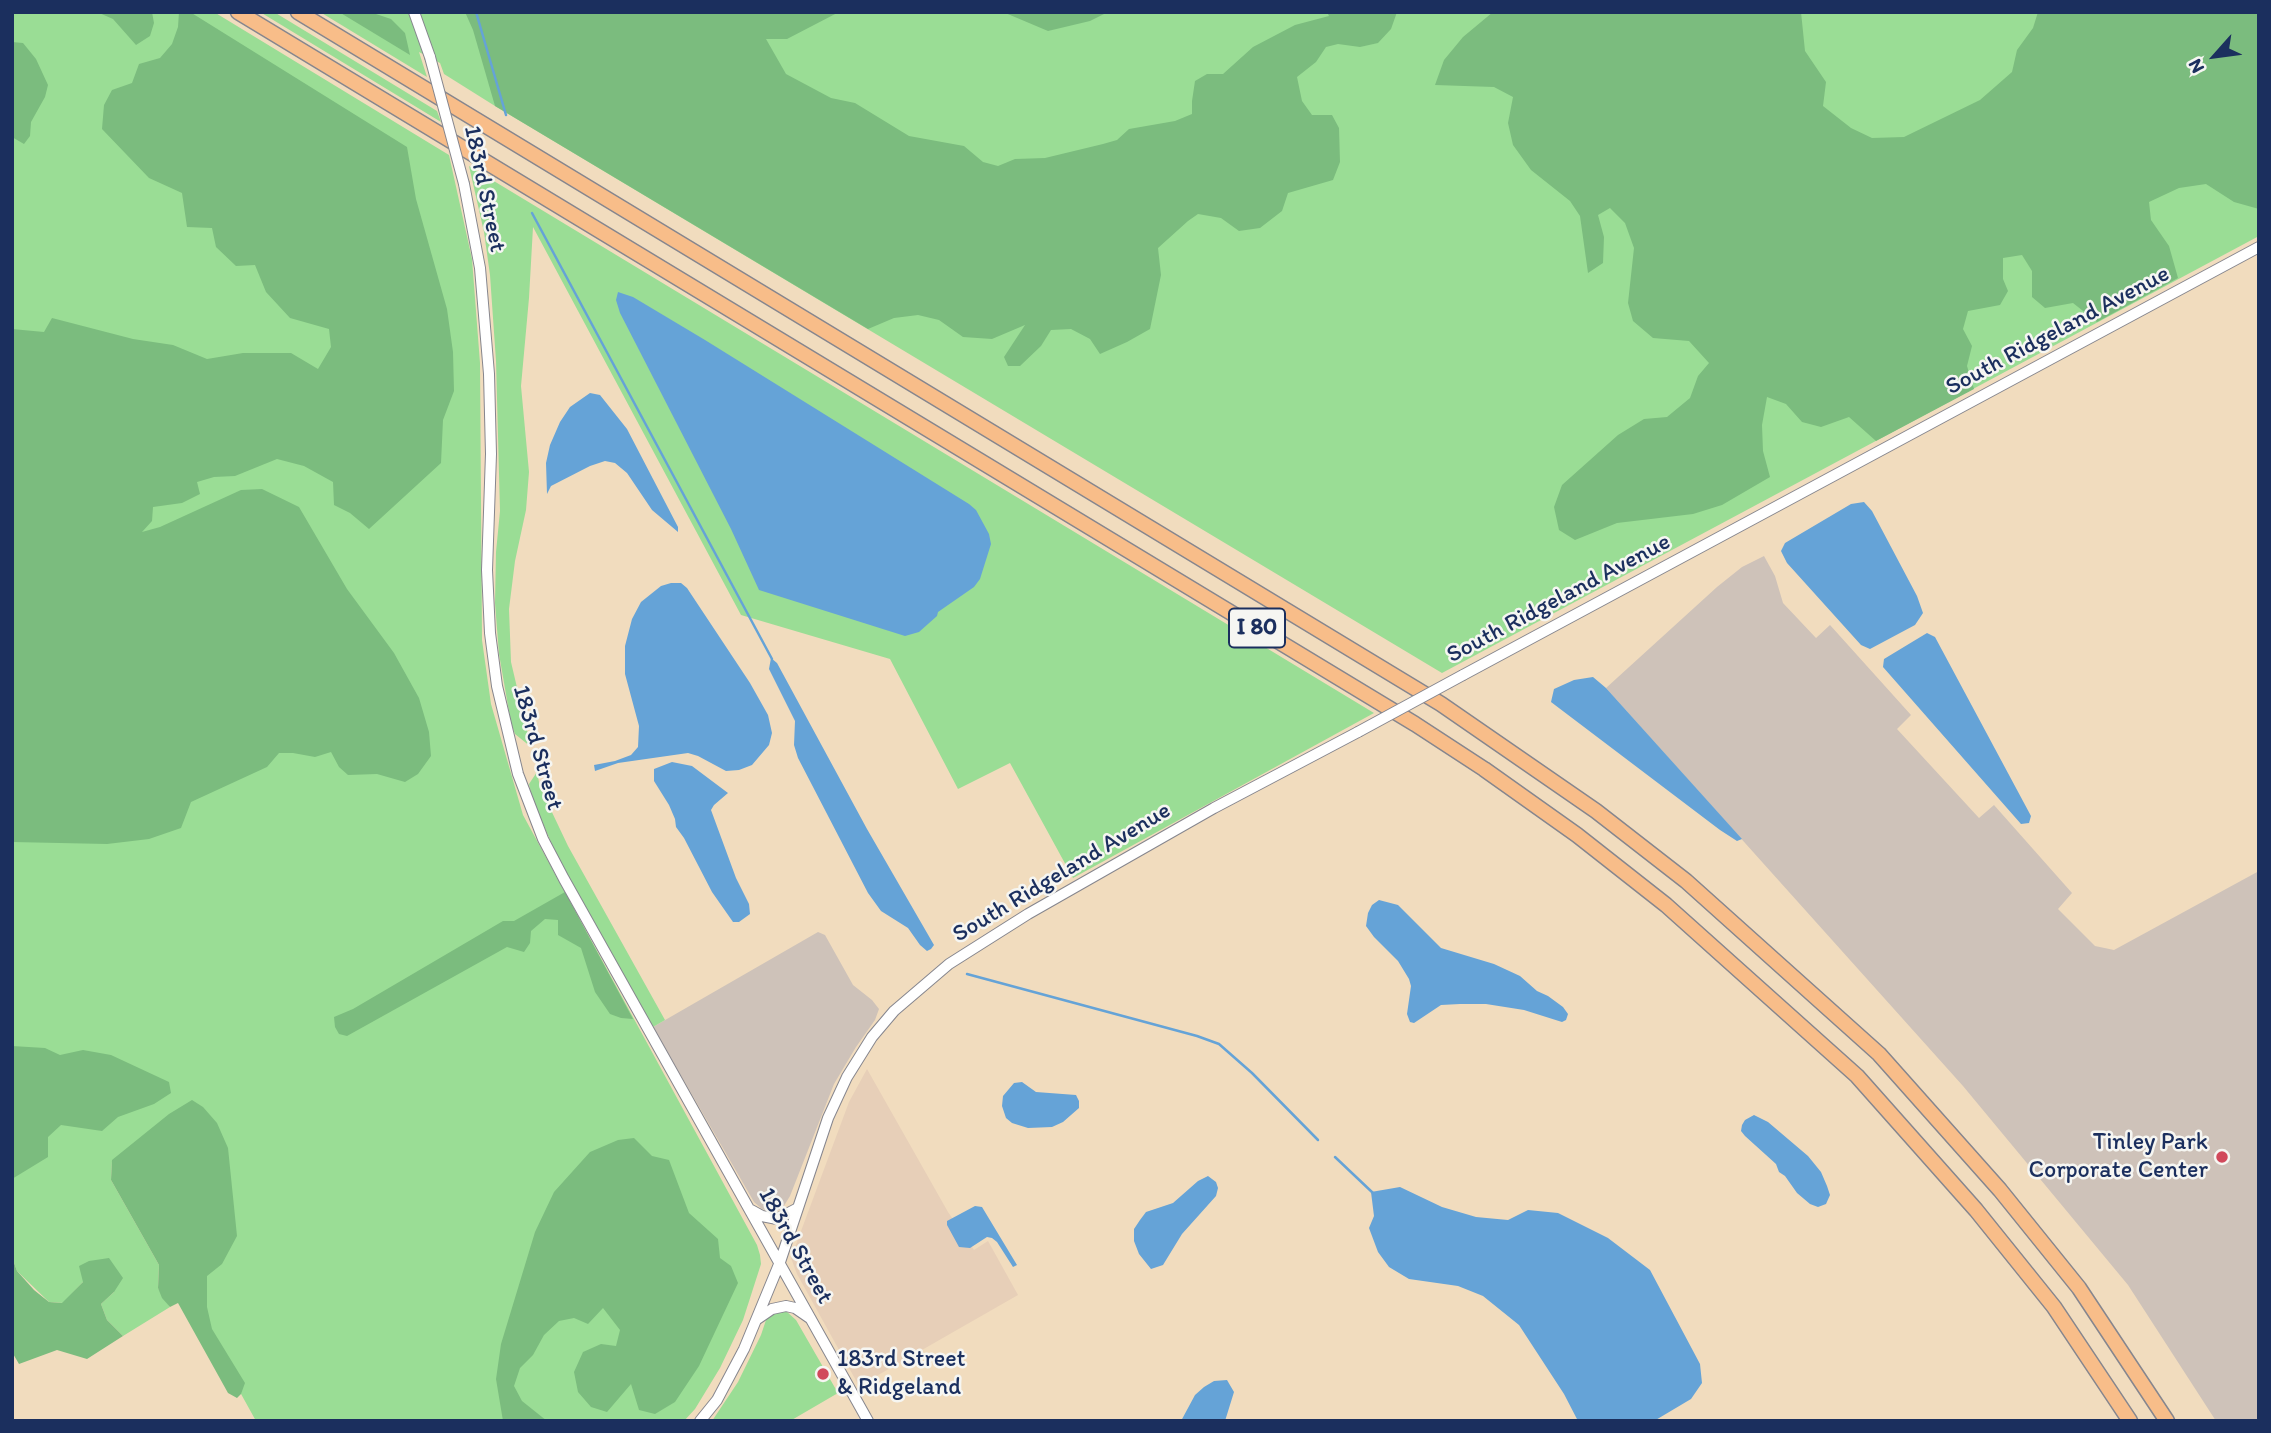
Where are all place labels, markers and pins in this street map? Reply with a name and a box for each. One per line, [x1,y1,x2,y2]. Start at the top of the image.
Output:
place label: Tinley Park Corporate Center [2029,1129,2208,1185]
marker: Tinley Park Corporate Center [2214,1149,2230,1165]
place label: 183rd Street & Ridgeland [837,1346,966,1402]
marker: 183rd Street & Ridgeland [815,1366,831,1382]

